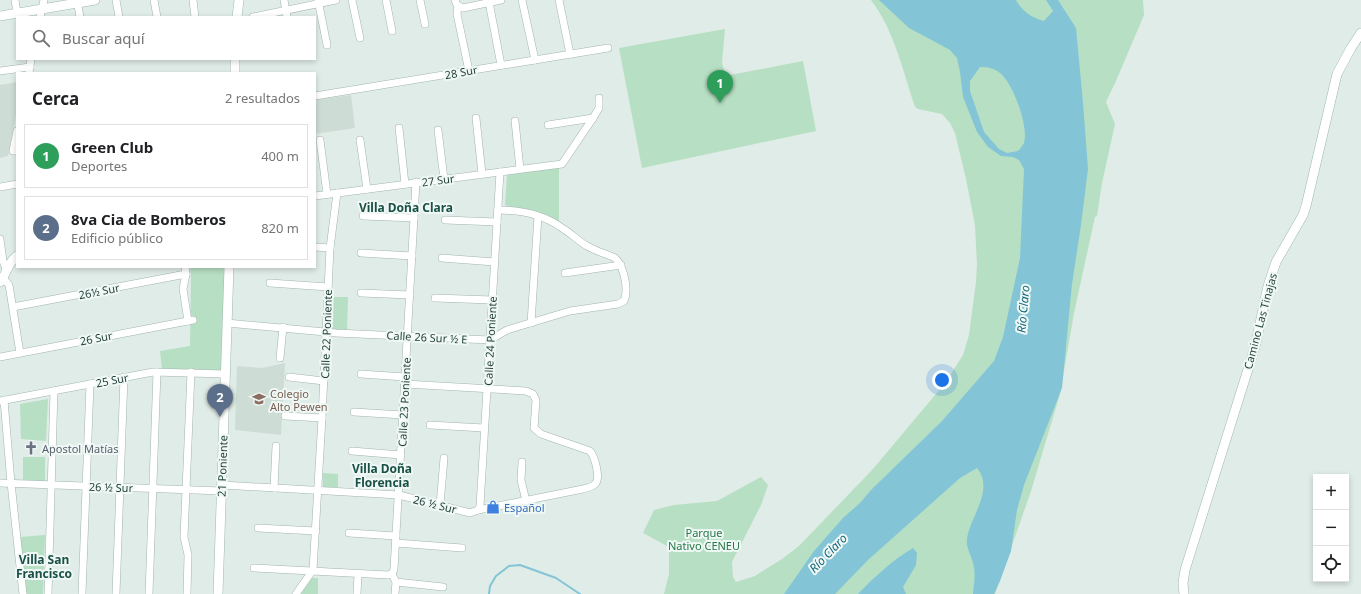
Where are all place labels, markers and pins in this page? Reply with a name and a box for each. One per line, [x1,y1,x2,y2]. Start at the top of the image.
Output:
pin: 1 [707,70,733,103]
pin: 2 [207,384,233,417]
place label: Colegio Alto Pewen [270,386,328,414]
school or university icon: Colegio Alto Pewen [251,391,267,407]
church icon: Apostol Matías [23,440,39,456]
place label: Apostol Matías [42,441,118,456]
shop icon: Español [485,499,501,515]
place label: Español [504,500,545,515]

